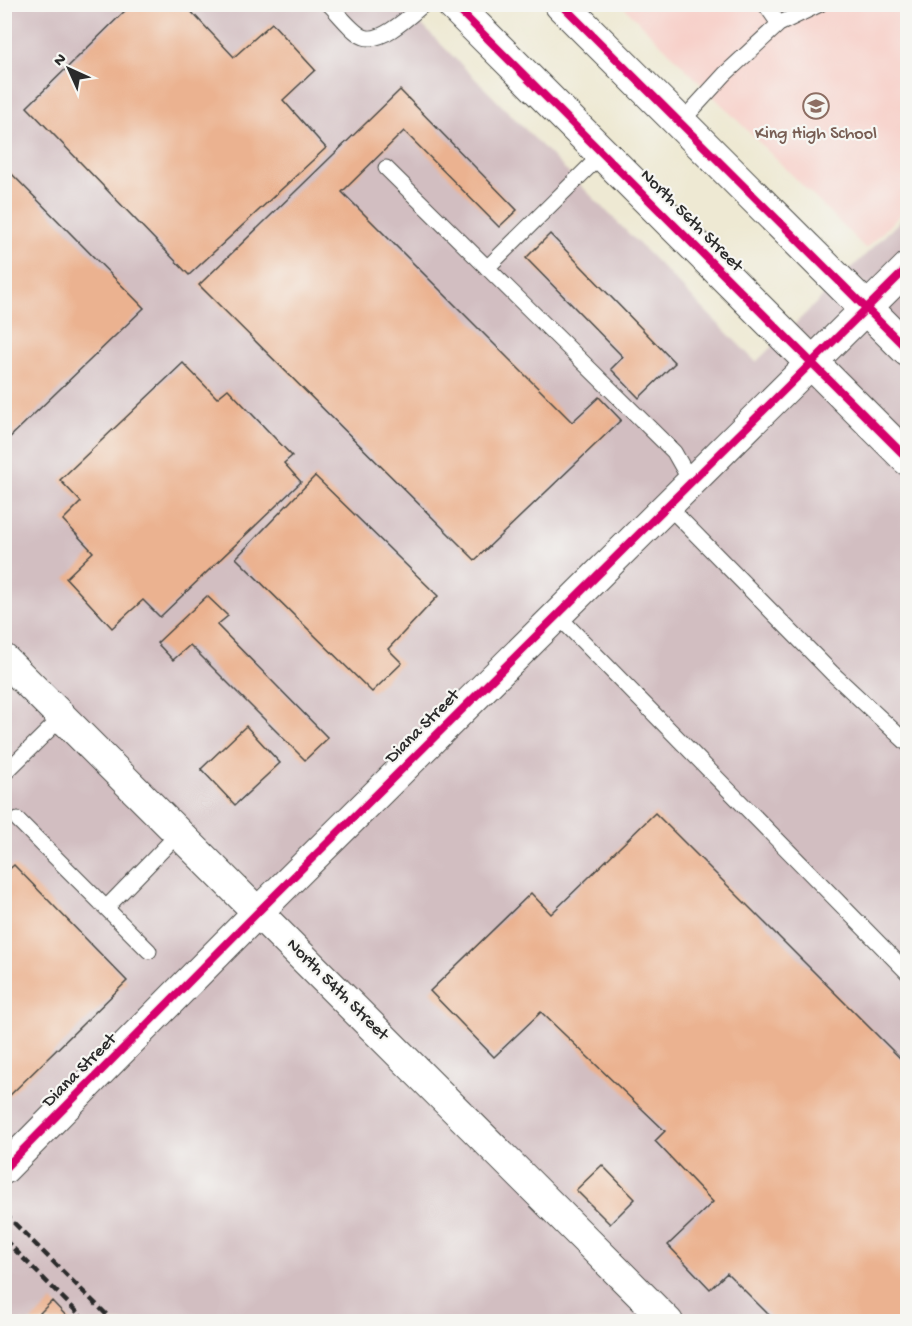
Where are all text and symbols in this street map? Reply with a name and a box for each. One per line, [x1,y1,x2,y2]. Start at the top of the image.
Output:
north arrow [39,39,99,99]
text: N [50,50,72,71]
school or university icon: King High School [801,91,831,121]
place label: King High School [755,124,877,145]
street label: North 56th Street [635,165,748,278]
street label: Diana Street [381,684,466,769]
street label: North 54th Street [281,934,394,1047]
street label: Diana Street [38,1028,123,1113]

